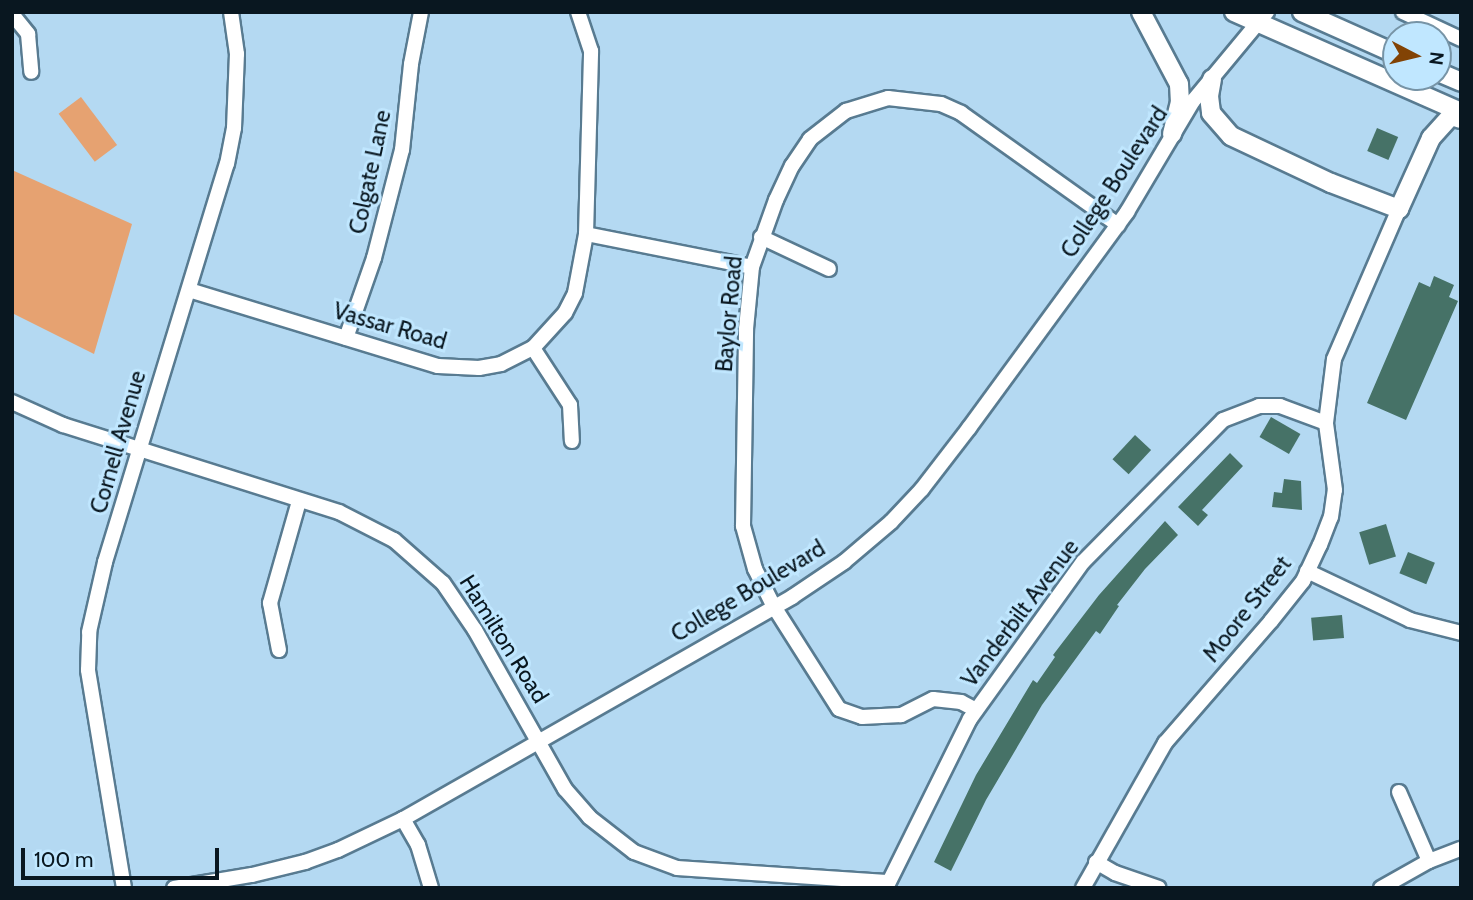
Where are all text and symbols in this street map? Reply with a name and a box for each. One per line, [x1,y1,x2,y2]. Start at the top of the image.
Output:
north arrow [1382,21,1452,91]
text: N [1424,50,1449,66]
street label: College Boulevard [1055,101,1173,263]
street label: Colgate Lane [343,108,397,236]
street label: Baylor Road [710,255,748,373]
street label: Vassar Road [330,297,450,355]
street label: Cornell Avenue [84,367,152,517]
street label: College Boulevard [666,534,830,648]
street label: Vanderbilt Avenue [956,534,1084,692]
street label: Moore Street [1197,551,1297,667]
street label: Hamilton Road [454,570,554,708]
scale bar [24,834,222,878]
text: 100 m [34,847,93,872]

